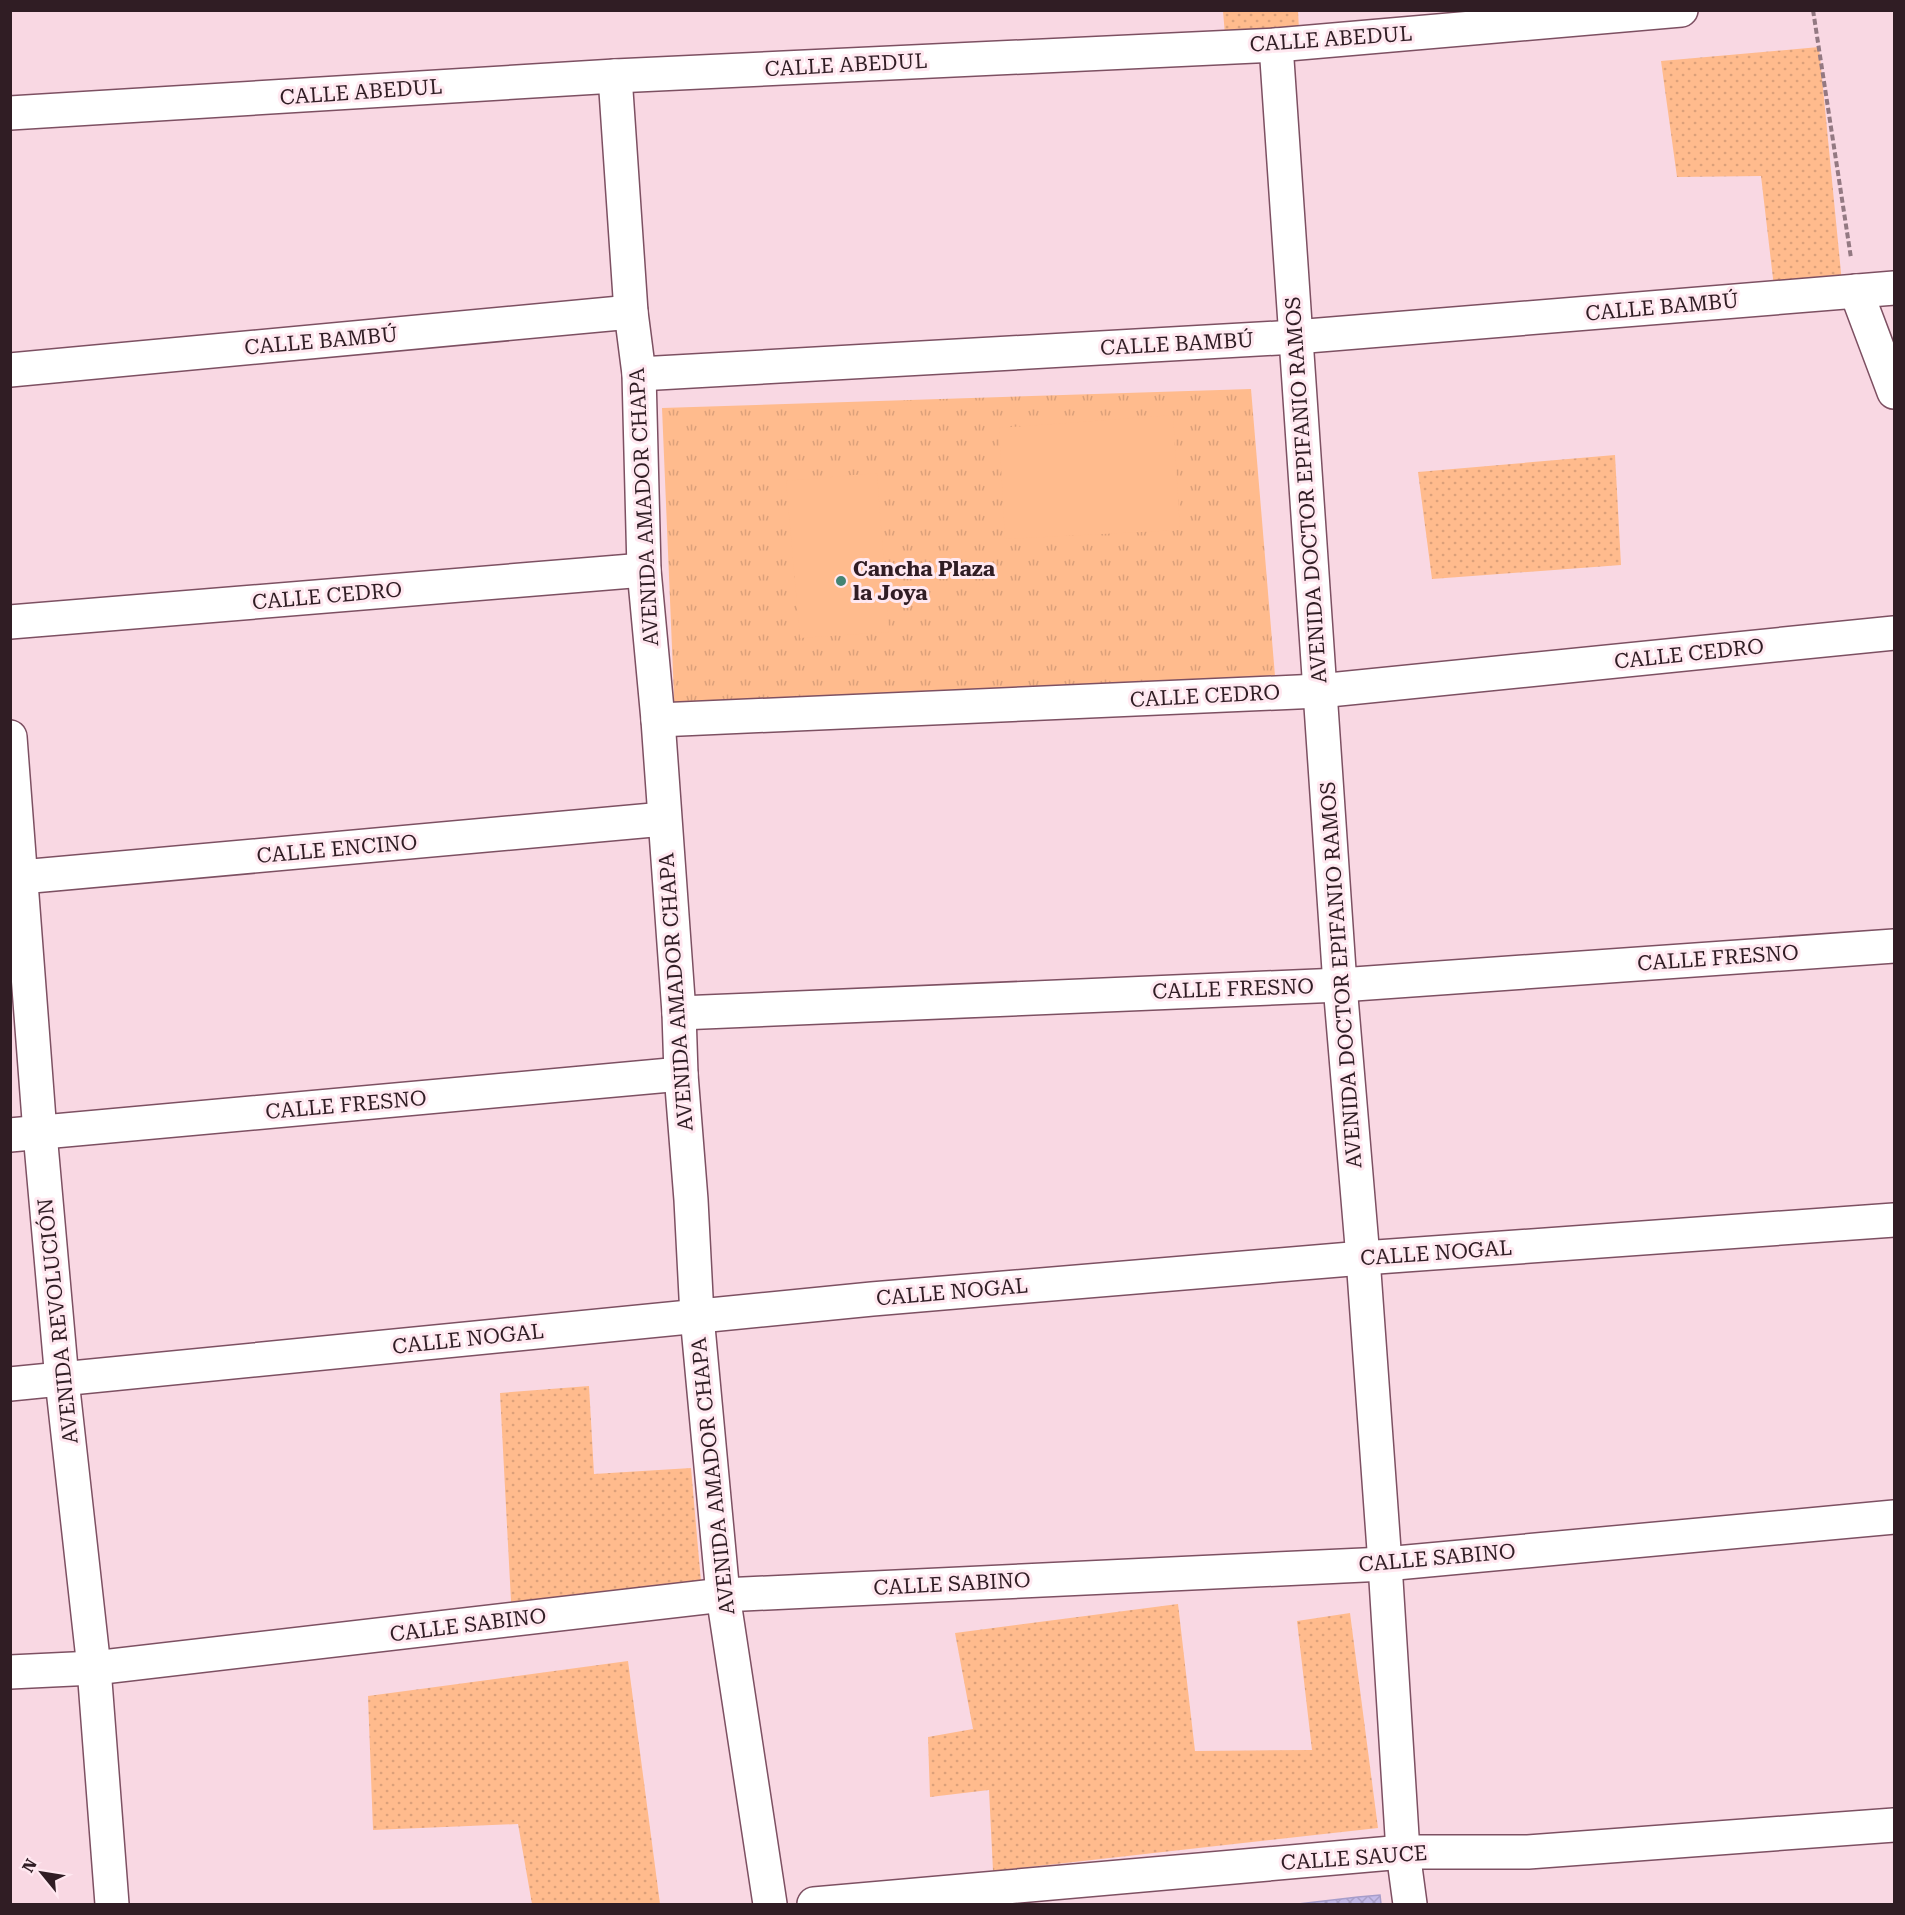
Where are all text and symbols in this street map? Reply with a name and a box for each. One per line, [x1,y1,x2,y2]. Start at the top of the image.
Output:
street label: CALLE ABEDUL [1249,21,1413,57]
street label: CALLE ABEDUL [764,49,928,81]
street label: CALLE ABEDUL [279,74,443,110]
street label: CALLE BAMBÚ [1584,287,1740,326]
street label: AVENIDA DOCTOR EPIFANIO RAMOS [1281,296,1331,684]
street label: CALLE BAMBÚ [243,321,399,360]
street label: CALLE BAMBÚ [1099,327,1255,360]
street label: AVENIDA AMADOR CHAPA [625,367,663,647]
place label: Cancha Plaza la Joya [853,557,996,605]
marker: Cancha Plaza la Joya [834,574,848,588]
street label: CALLE CEDRO [251,577,403,615]
street label: CALLE CEDRO [1613,634,1765,674]
street label: CALLE CEDRO [1129,680,1281,712]
street label: AVENIDA DOCTOR EPIFANIO RAMOS [1316,781,1366,1169]
street label: CALLE ENCINO [256,830,418,868]
street label: AVENIDA AMADOR CHAPA [654,852,698,1132]
street label: CALLE FRESNO [1636,940,1800,976]
street label: CALLE FRESNO [1152,974,1314,1004]
street label: CALLE FRESNO [264,1086,428,1124]
street label: AVENIDA REVOLUCIÓN [32,1197,83,1445]
street label: CALLE NOGAL [1359,1236,1513,1270]
street label: CALLE NOGAL [875,1273,1029,1311]
street label: CALLE NOGAL [391,1319,545,1359]
street label: AVENIDA AMADOR CHAPA [686,1336,740,1616]
street label: CALLE SABINO [1358,1539,1516,1577]
street label: CALLE SABINO [873,1568,1031,1600]
street label: CALLE SABINO [388,1603,548,1647]
street label: CALLE SAUCE [1280,1841,1428,1875]
north arrow [12,1843,72,1903]
text: N [18,1856,41,1876]

